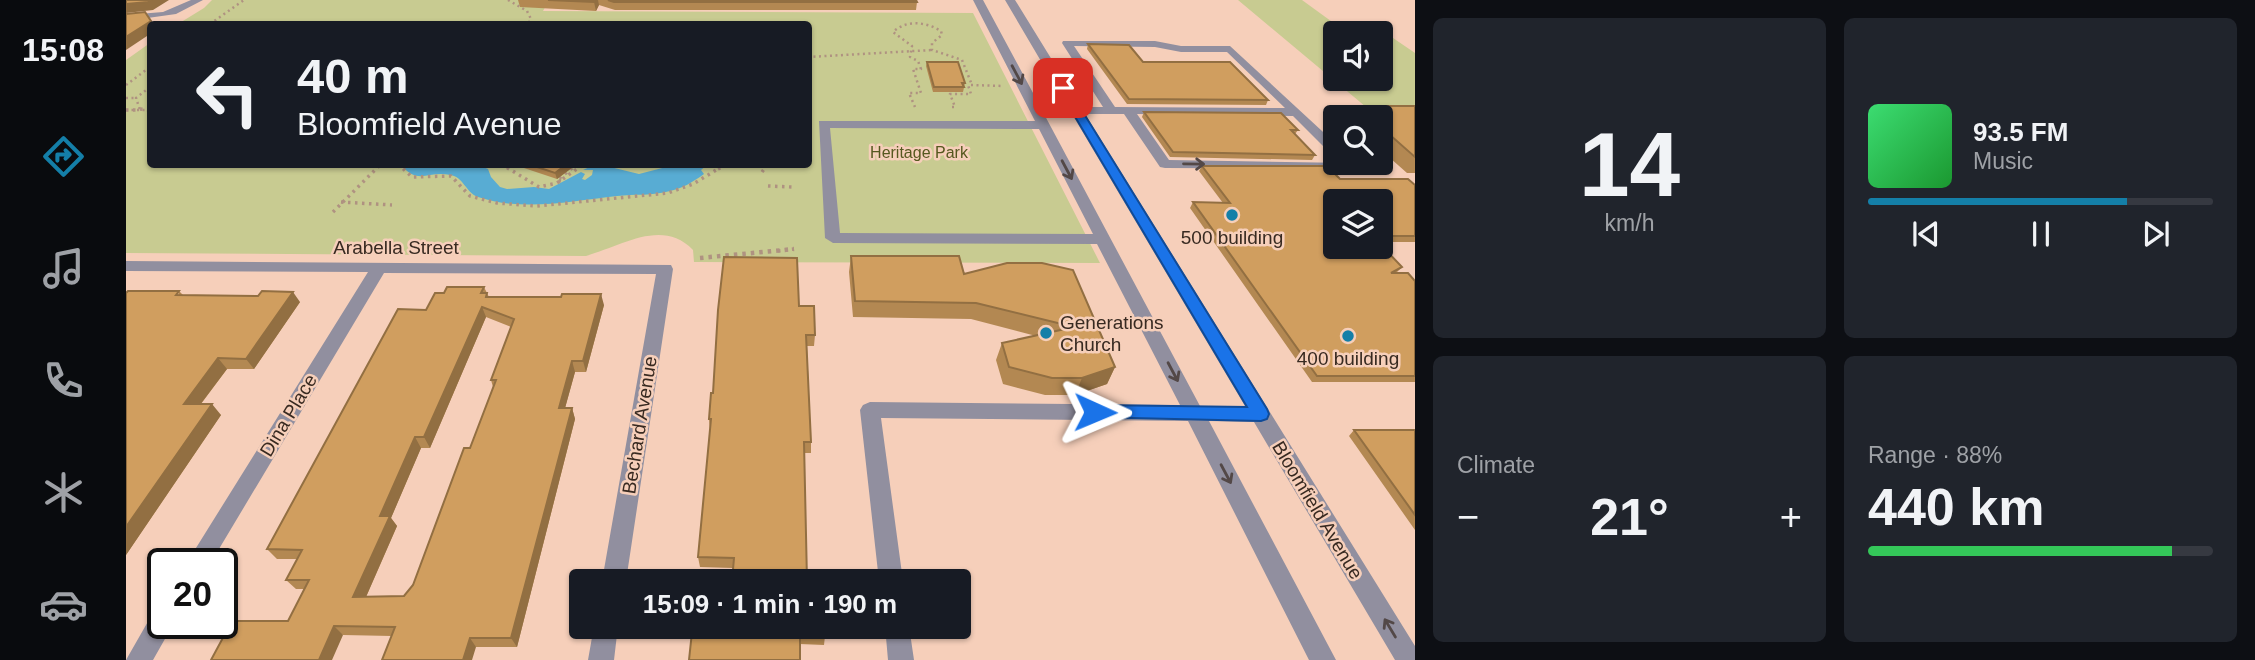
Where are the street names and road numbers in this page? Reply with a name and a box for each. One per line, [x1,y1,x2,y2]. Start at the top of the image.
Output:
street label: Arabella Street [333,237,460,258]
street label: Bechard Avenue [618,355,661,495]
street label: Dina Place [256,370,321,460]
street label: Bloomfield Avenue [1268,438,1367,583]

